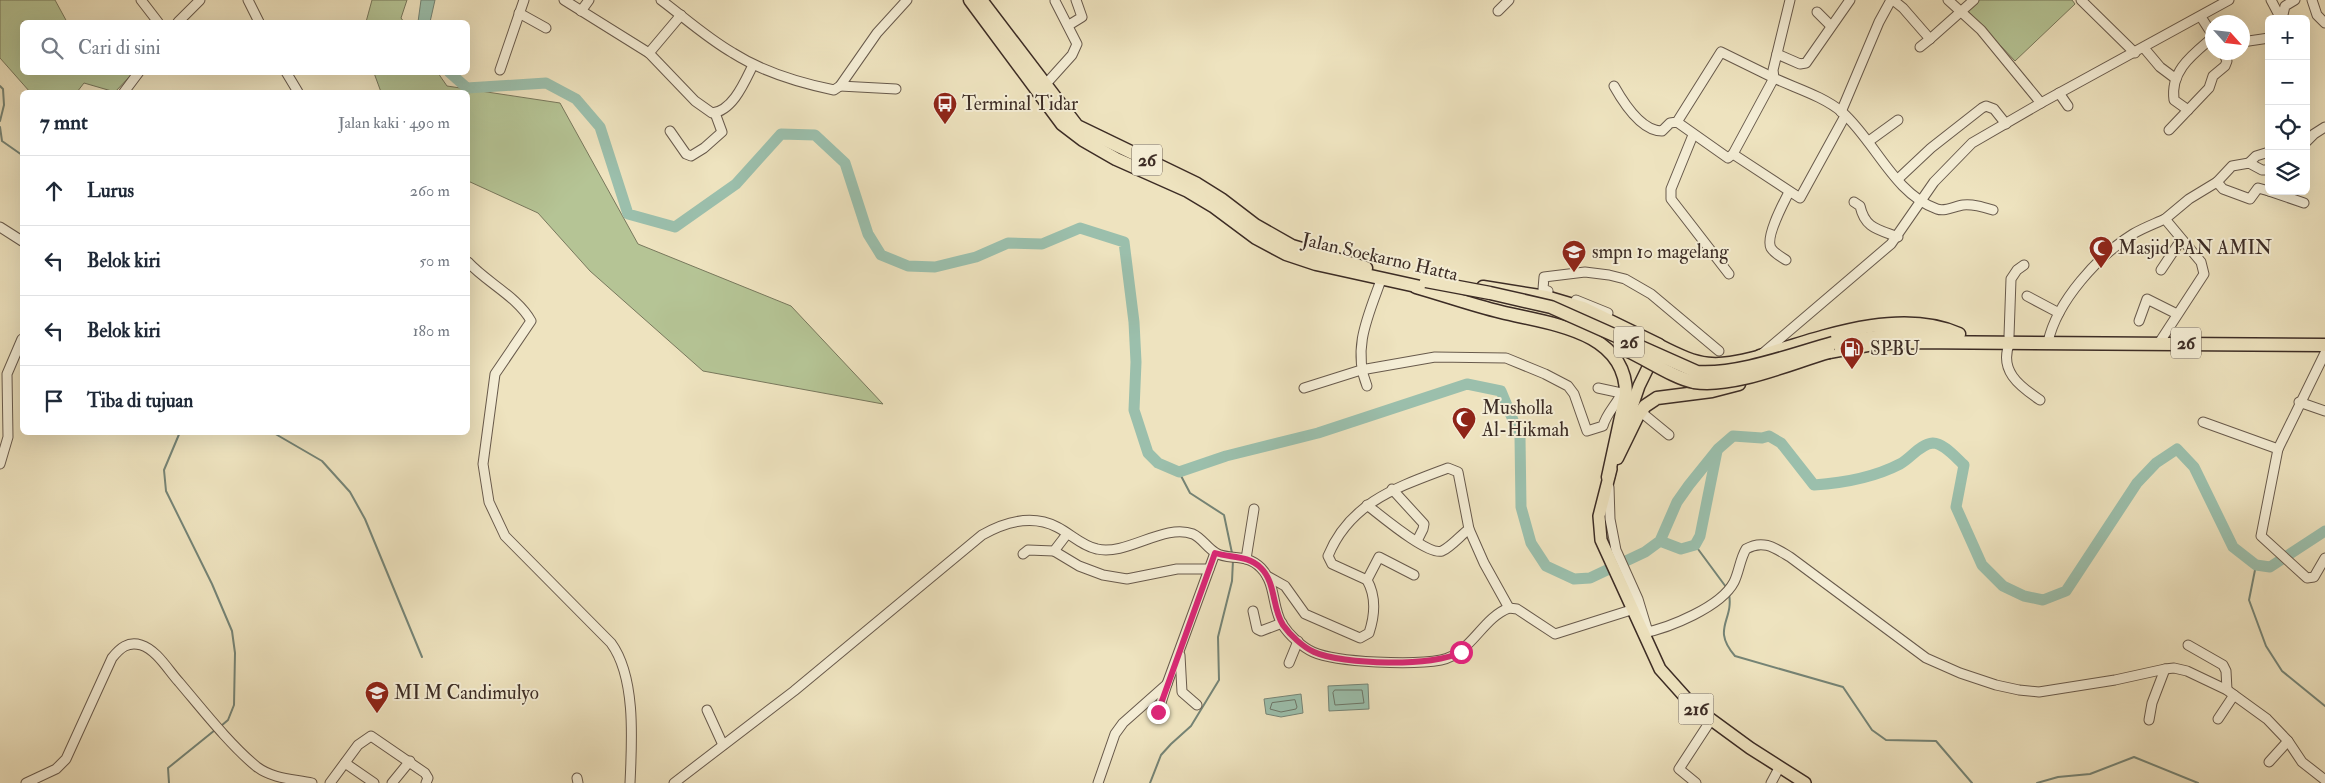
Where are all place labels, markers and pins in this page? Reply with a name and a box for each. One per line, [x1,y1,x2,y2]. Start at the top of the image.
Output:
bus stop icon: Terminal Tidar [932,91,958,125]
place label: Terminal Tidar [962,92,1078,116]
mosque icon: Masjid PAN AMIN [2088,235,2114,269]
place label: Masjid PAN AMIN [2118,236,2272,260]
school or university icon: smpn 10 magelang [1561,239,1587,273]
place label: smpn 10 magelang [1592,240,1729,265]
fuel station icon: SPBU [1839,336,1865,370]
place label: SPBU [1870,337,1920,361]
place label: Musholla Al-Hikmah [1481,396,1569,442]
mosque icon: Musholla Al-Hikmah [1451,406,1477,440]
school or university icon: MI M Candimulyo [364,680,390,714]
place label: MI M Candimulyo [394,681,539,705]

